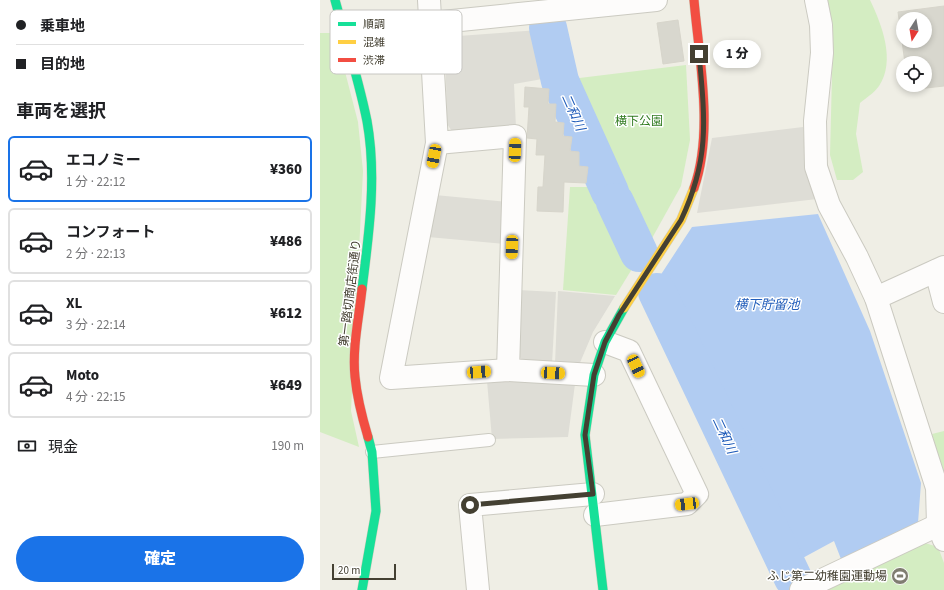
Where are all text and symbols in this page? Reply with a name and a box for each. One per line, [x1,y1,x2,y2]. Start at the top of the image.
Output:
legend [330,10,462,74]
north arrow [896,12,932,48]
map controls [896,12,932,92]
text: 乗車地 [40,16,85,37]
text: 順調 [363,17,385,32]
text: 混雑 [363,35,385,50]
callout: 1 分 [713,40,761,68]
route end [690,45,708,63]
text: 1 分 [726,45,748,63]
text: 渋滞 [363,53,385,68]
text: 目的地 [40,54,85,75]
button: locate [896,56,932,92]
water label: 二和川 [557,91,590,136]
text: 車両を選択 [16,99,106,124]
park label: 横下公園 [615,113,663,130]
car [509,138,521,162]
car [426,143,442,169]
text: エコノミー [66,150,141,171]
icon: car [18,151,54,187]
text: ¥360 [270,159,302,180]
text: 1 分 · 22:12 [66,173,126,191]
text: コンフォート [66,222,156,243]
icon: car [18,223,54,259]
text: ¥486 [270,231,302,252]
car [506,235,518,259]
street label: 第一踏切商店街通り [335,238,366,348]
text: 2 分 · 22:13 [66,245,126,263]
text: XL [66,293,82,314]
icon: car [18,295,54,331]
water label: 横下貯留池 [734,296,801,314]
text: ¥612 [270,303,302,324]
text: 3 分 · 22:14 [66,316,126,334]
car [625,353,647,379]
text: Moto [66,365,99,386]
car [467,365,491,379]
car [541,366,565,380]
icon: car [18,367,54,403]
text: ¥649 [270,375,302,396]
text: 4 分 · 22:15 [66,388,126,406]
water label: 二和川 [708,414,741,459]
icon: cash [16,435,38,457]
text: 現金 [48,437,78,458]
text: 190 m [271,437,304,455]
route start [461,496,479,514]
car [674,497,700,511]
button: 確定 [16,536,304,582]
scale bar [332,562,396,581]
text: 20 m [338,563,360,578]
sports icon: ふじ第二幼稚園運動場 [890,566,910,586]
place label: ふじ第二幼稚園運動場 [767,568,887,585]

